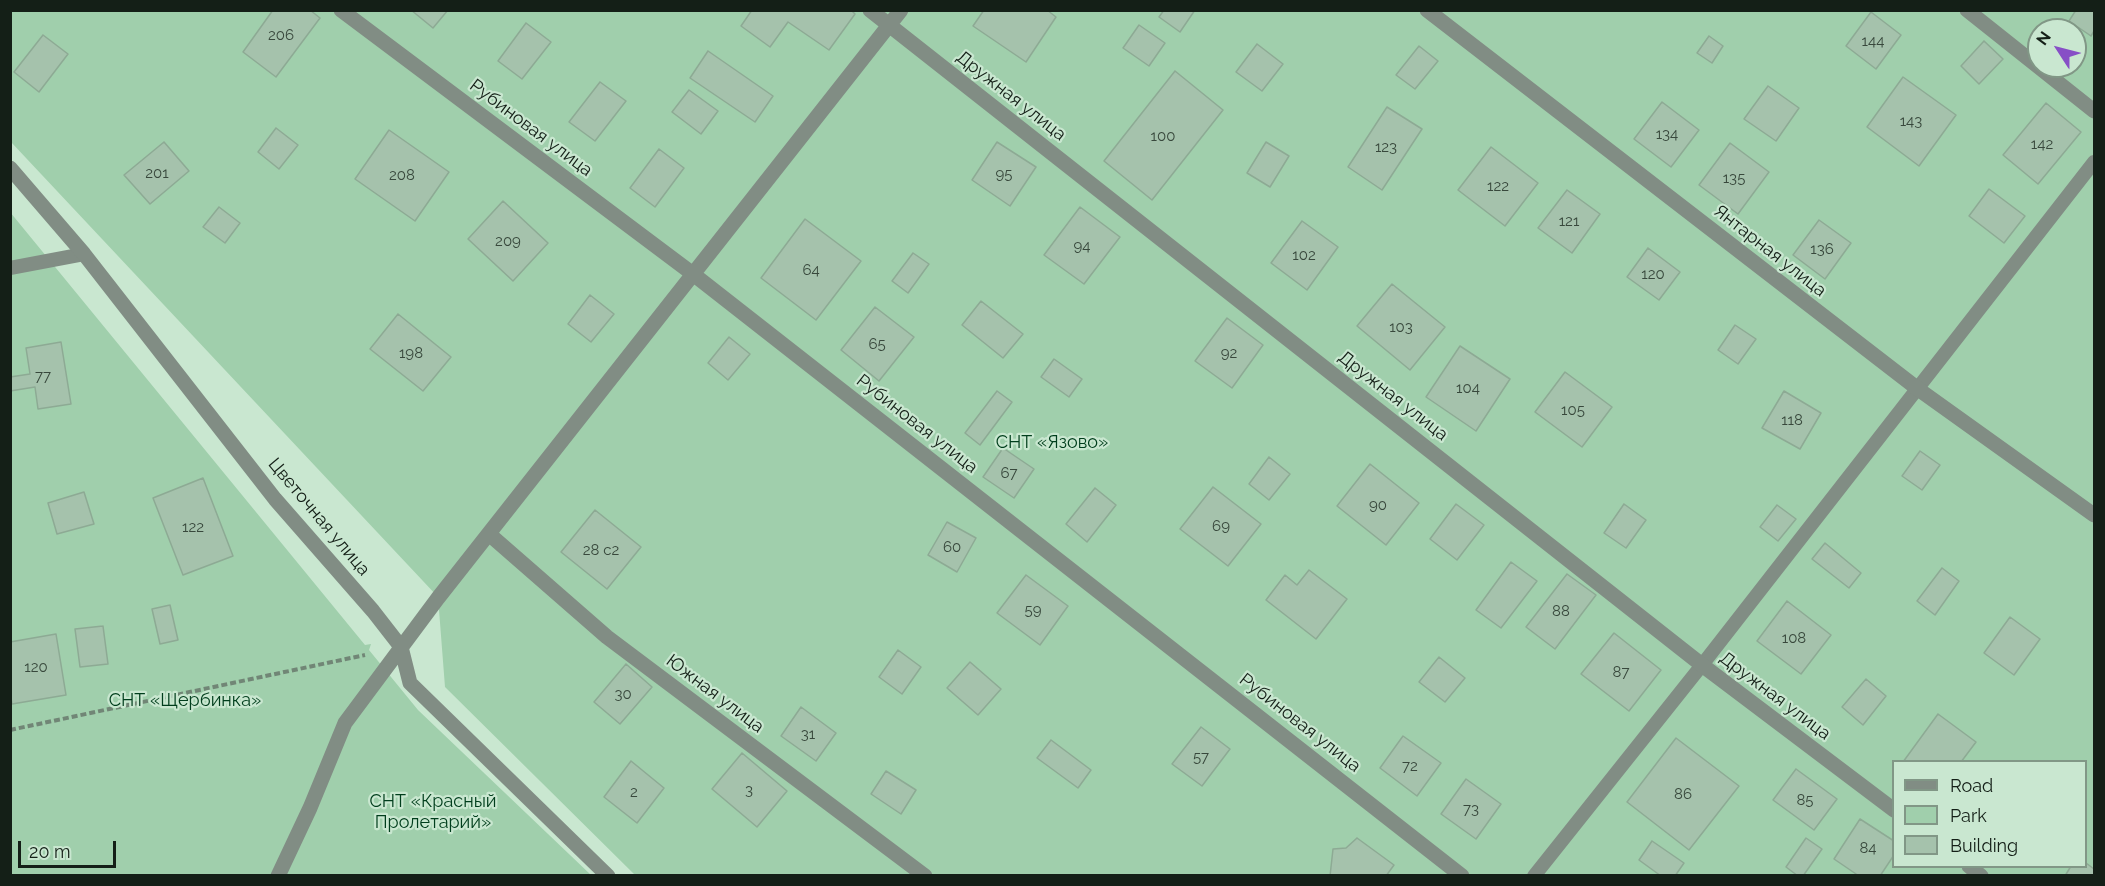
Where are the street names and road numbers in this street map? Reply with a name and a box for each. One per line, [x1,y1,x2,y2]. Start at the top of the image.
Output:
street label: Дружная улица [952,46,1070,146]
street label: Рубиновая улица [465,75,597,181]
street label: Янтарная улица [1710,200,1830,302]
street label: Дружная улица [1334,346,1452,446]
street label: Рубиновая улица [852,370,982,478]
street label: Цветочная улица [263,454,375,580]
street label: Дружная улица [1715,647,1835,745]
street label: Южная улица [662,650,768,738]
street label: Рубиновая улица [1235,669,1365,777]

